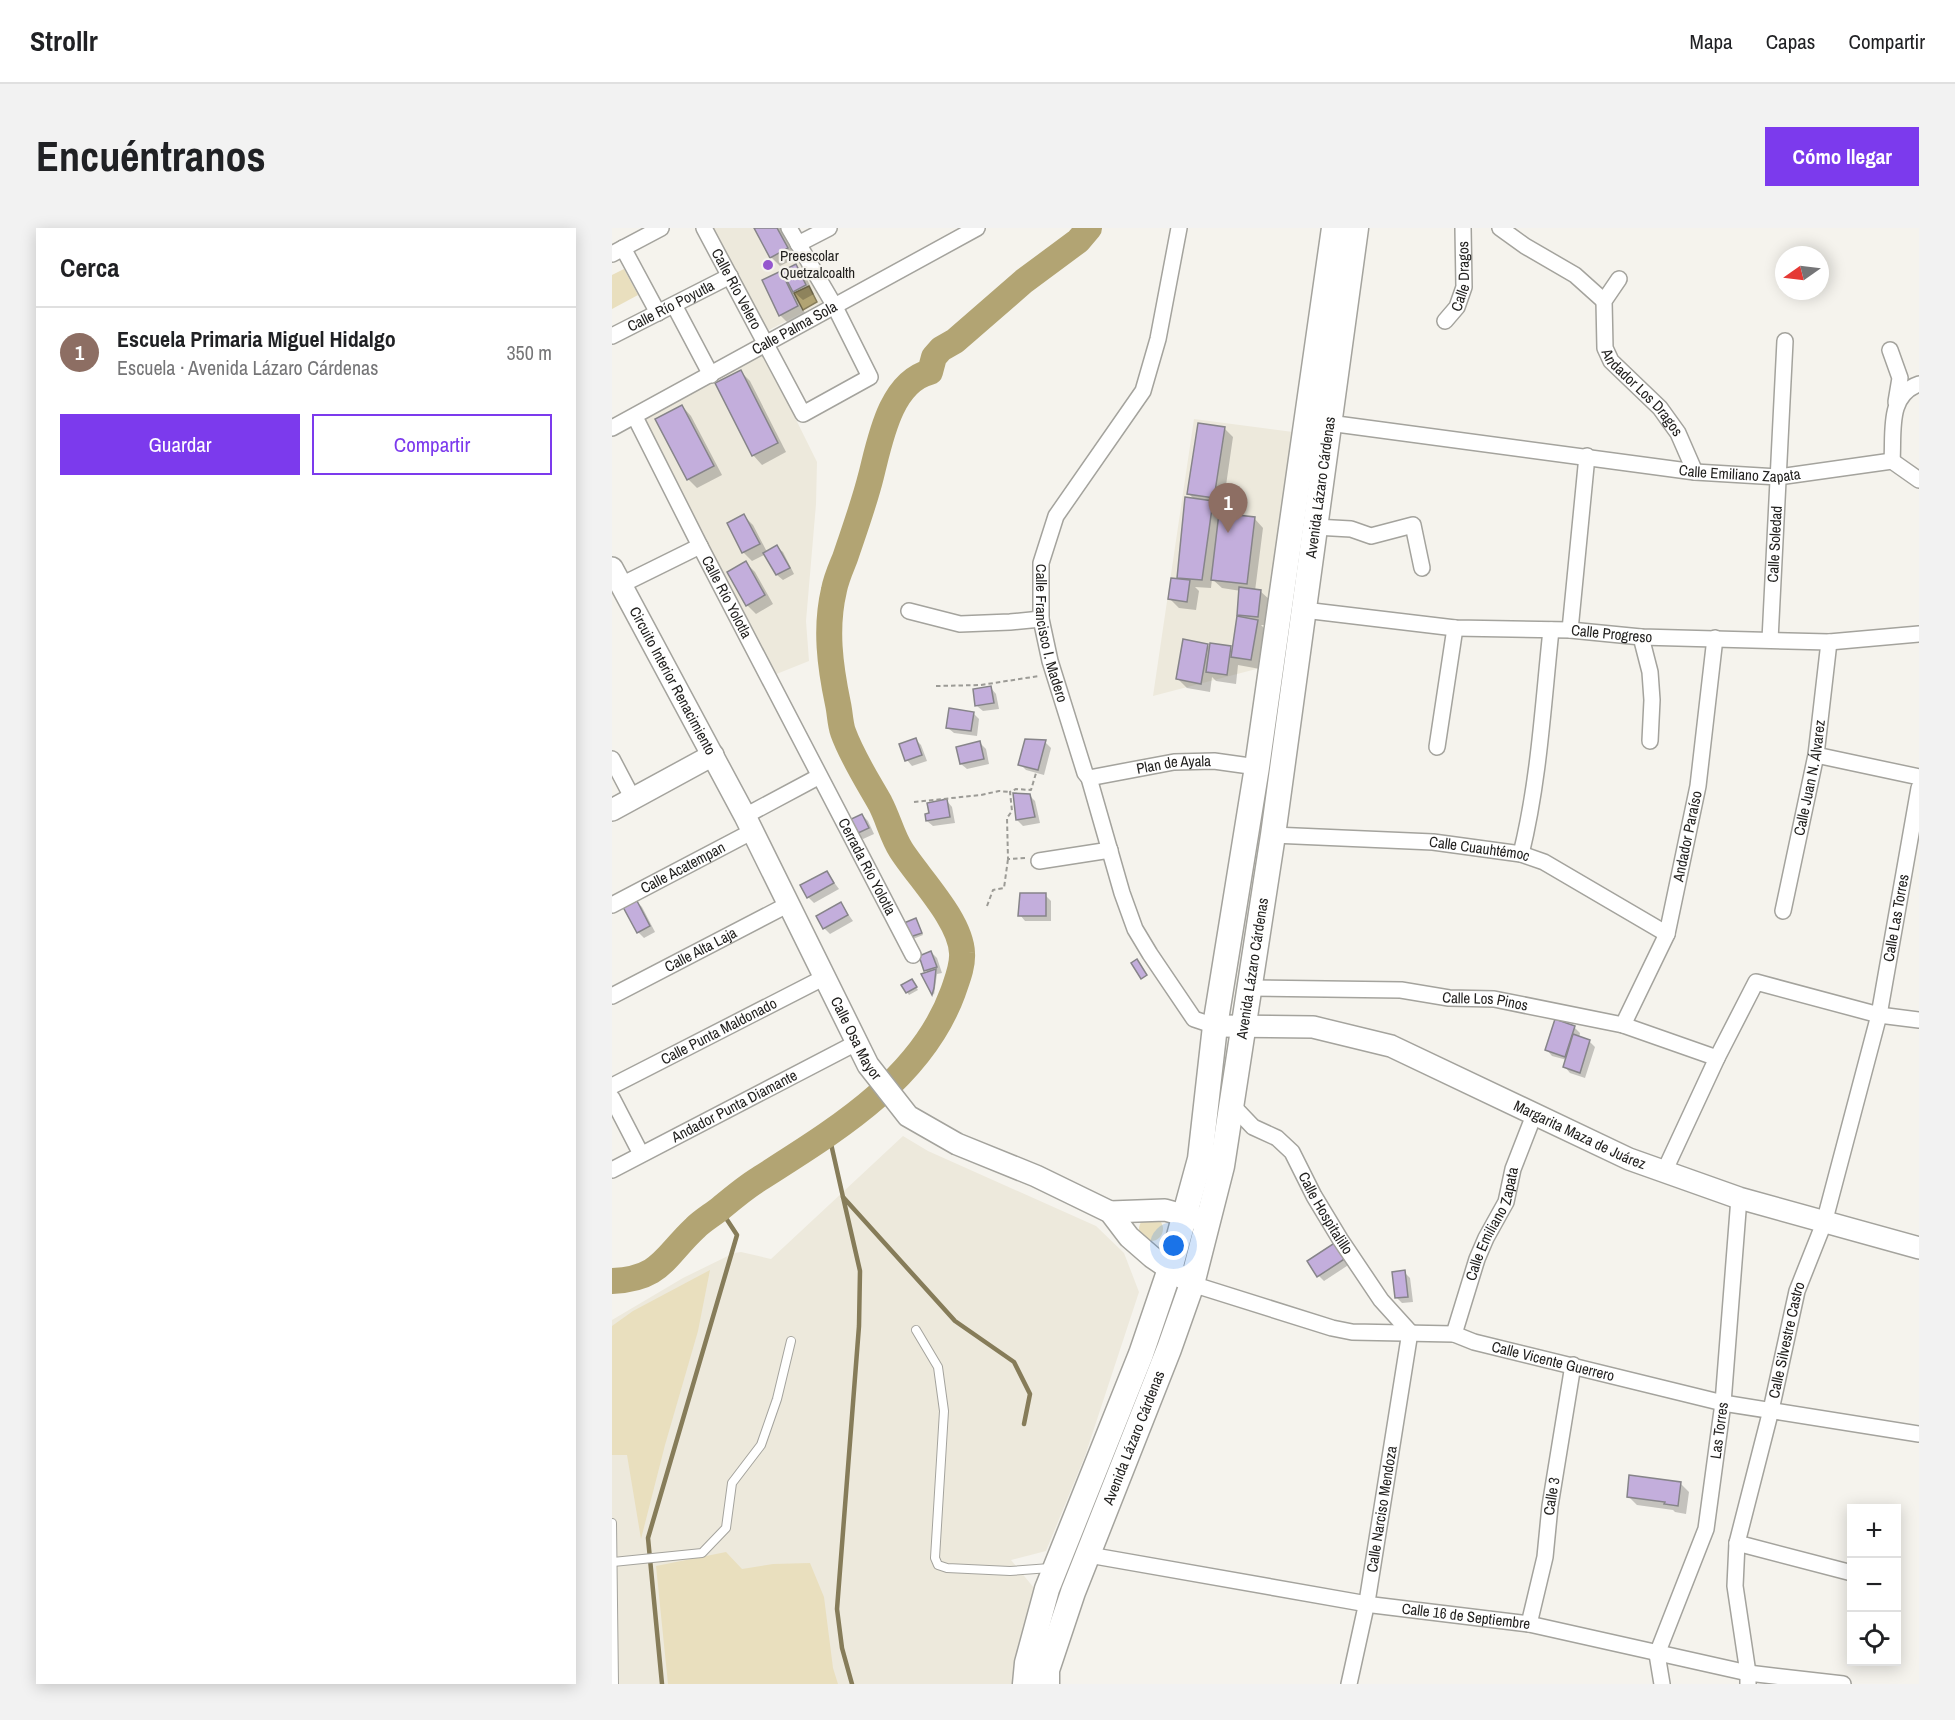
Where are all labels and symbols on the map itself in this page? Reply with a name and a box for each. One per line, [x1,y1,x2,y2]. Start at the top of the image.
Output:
street label: Calle Dragos [1445,241,1474,314]
street label: Calle Río Velero [707,244,767,333]
place label: Preescolar Quetzalcoalth [780,245,855,283]
north arrow [1775,246,1829,300]
marker: Preescolar Quetzalcoalth [761,258,775,272]
street label: Calle Río Poyutla [623,275,718,337]
street label: Calle Palma Sola [748,296,841,360]
street label: Andador Los Dragos [1596,344,1688,440]
street label: Avenida Lázaro Cárdenas [1300,415,1340,560]
street label: Calle Emiliano Zapata [1678,459,1802,487]
pin: 1 [1208,484,1248,533]
street label: Calle Soledad [1762,505,1787,583]
street label: Calle Río Yolotla [697,552,757,642]
street label: Calle Francisco I. Madero [1031,564,1073,705]
street label: Circuito Interior Renacimiento [625,603,721,759]
street label: Calle Progreso [1570,619,1653,647]
street label: Calle Juan N. Álvarez [1788,719,1830,838]
street label: Plan de Ayala [1135,750,1211,779]
street label: Andador Paraíso [1667,789,1707,884]
street label: Cerrada Río Yolotla [833,814,902,919]
street label: Calle Cuauhtémoc [1428,831,1533,866]
street label: Calle Acatempan [637,836,729,898]
street label: Calle Las Torres [1878,872,1914,963]
street label: Avenida Lázaro Cárdenas [1231,896,1273,1042]
street label: Calle Alta Laja [661,922,740,977]
street label: Calle Los Pinos [1441,986,1530,1016]
street label: Calle Punta Maldonado [657,992,780,1069]
street label: Calle Osa Mayor [826,993,887,1084]
street label: Andador Punta Diamante [667,1064,801,1148]
street label: Margarita Maza de Juárez [1510,1095,1649,1174]
street label: Calle Emiliano Zapata [1460,1165,1523,1283]
street label: Calle Hospitalillo [1294,1168,1358,1258]
your location [1159,1231,1188,1260]
street label: Calle Silvestre Castro [1763,1278,1810,1400]
street label: Calle Vicente Guerrero [1490,1336,1617,1386]
street label: Avenida Lázaro Cárdenas [1097,1367,1169,1509]
street label: Las Torres [1705,1401,1733,1460]
street label: Calle Narciso Mendoza [1361,1444,1402,1574]
street label: Calle 3 [1538,1475,1565,1516]
street label: Calle 16 de Septiembre [1401,1598,1532,1634]

